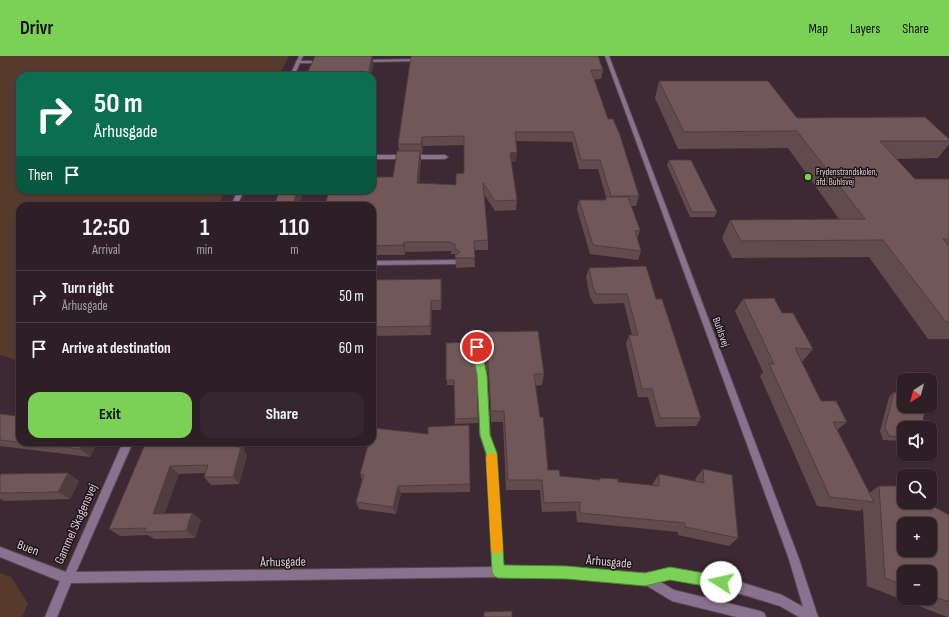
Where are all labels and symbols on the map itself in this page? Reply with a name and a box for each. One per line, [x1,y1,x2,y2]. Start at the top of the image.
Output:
place label: Frydenstrandskolen, afd. Buhlsvej [816,167,878,188]
marker: Frydenstrandskolen, afd. Buhlsvej [803,172,813,182]
street label: Buhlsvej [710,315,732,349]
pin [460,330,494,364]
north arrow [897,373,937,413]
street label: Gammel Skagensvej [51,481,101,567]
street label: Buen [15,537,41,559]
street label: Århusgade [584,552,633,572]
street label: Århusgade [259,554,306,570]
position arrow [700,561,742,603]

